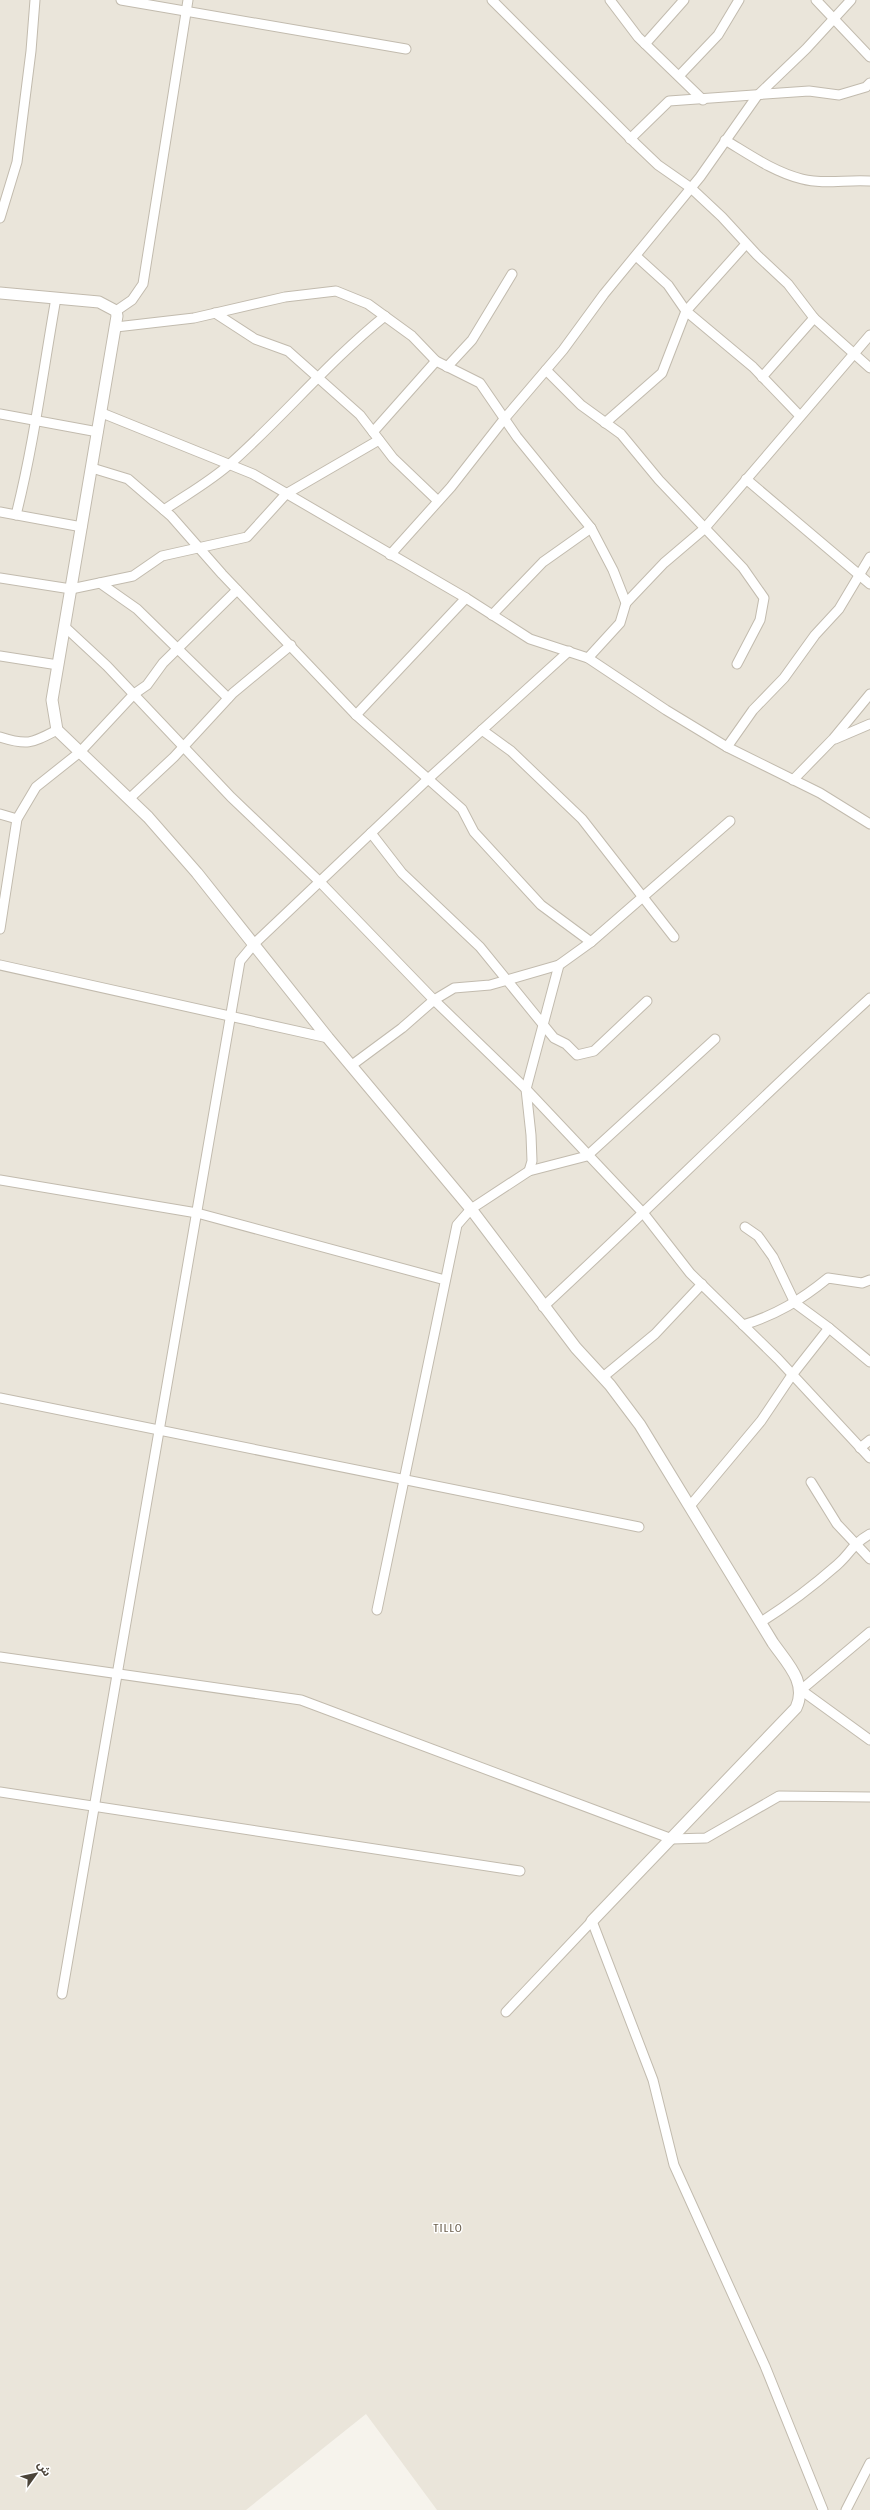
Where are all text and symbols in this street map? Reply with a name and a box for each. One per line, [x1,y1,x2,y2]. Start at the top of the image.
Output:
district label: TILLO [433,2221,463,2235]
north arrow [16,2454,56,2494]
text: ش [34,2459,54,2479]

